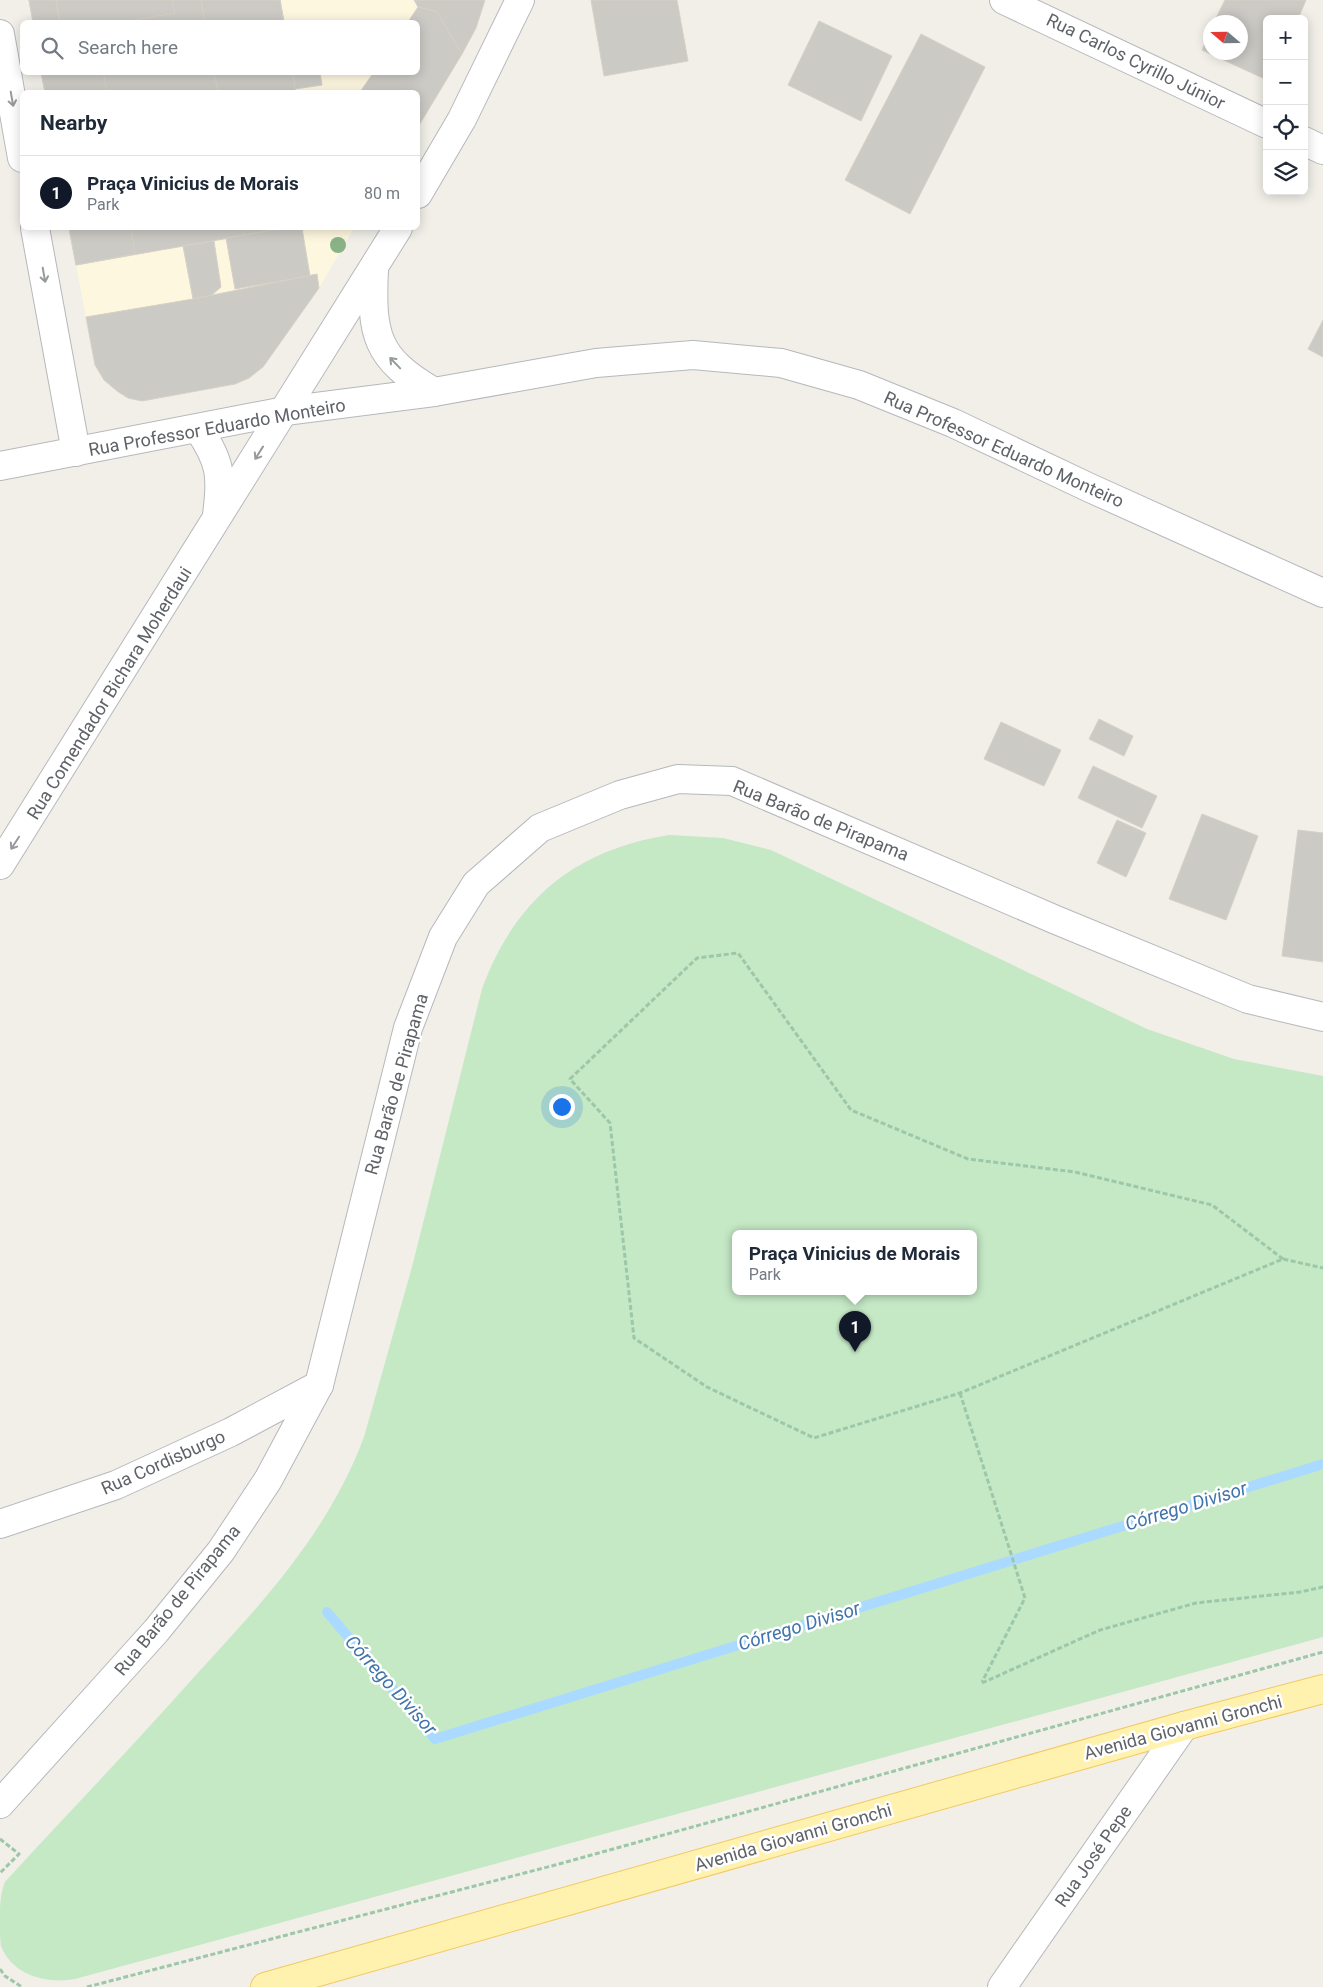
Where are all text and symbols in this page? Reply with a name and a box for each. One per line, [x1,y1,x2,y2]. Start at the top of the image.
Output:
street label: Rua Carlos Cyrillo Júnior [1043,9,1229,113]
north arrow [1203,15,1248,60]
map controls [1263,15,1308,195]
button: + [1263,15,1308,60]
search box [20,20,420,75]
icon: search [38,34,66,62]
text: Search here [78,36,178,59]
button: − [1263,60,1308,105]
one-way arrow [7,91,17,107]
button: locate [1263,105,1308,150]
text: Nearby [40,111,107,135]
button: layers [1263,150,1308,195]
text: Praça Vinicius de Morais [87,172,299,195]
text: 1 [51,184,61,203]
text: 80 m [364,184,400,203]
text: Park [87,195,119,214]
one-way arrow [39,267,49,283]
one-way arrow [389,357,401,370]
street label: Rua Professor Eduardo Monteiro [881,386,1127,512]
street label: Rua Professor Eduardo Monteiro [87,394,347,460]
one-way arrow [254,445,264,459]
street label: Rua Comendador Bichara Moherdaui [22,563,196,823]
street label: Rua Barão de Pirapama [730,775,912,865]
one-way arrow [10,835,20,849]
street label: Rua Barão de Pirapama [360,991,432,1177]
your location [549,1094,575,1120]
popup [732,1230,977,1295]
text: Praça Vinicius de Morais [749,1242,960,1265]
text: Park [749,1265,781,1284]
pin: 1 [839,1311,871,1352]
street label: Rua Cordisburgo [98,1425,228,1499]
water label: Córrego Divisor [1122,1476,1251,1535]
street label: Rua Barão de Pirapama [110,1521,244,1679]
water label: Córrego Divisor [735,1596,864,1655]
water label: Córrego Divisor [340,1630,442,1740]
street label: Avenida Giovanni Gronchi [1082,1690,1284,1764]
street label: Avenida Giovanni Gronchi [692,1799,894,1875]
street label: Rua José Pepe [1050,1801,1136,1911]

